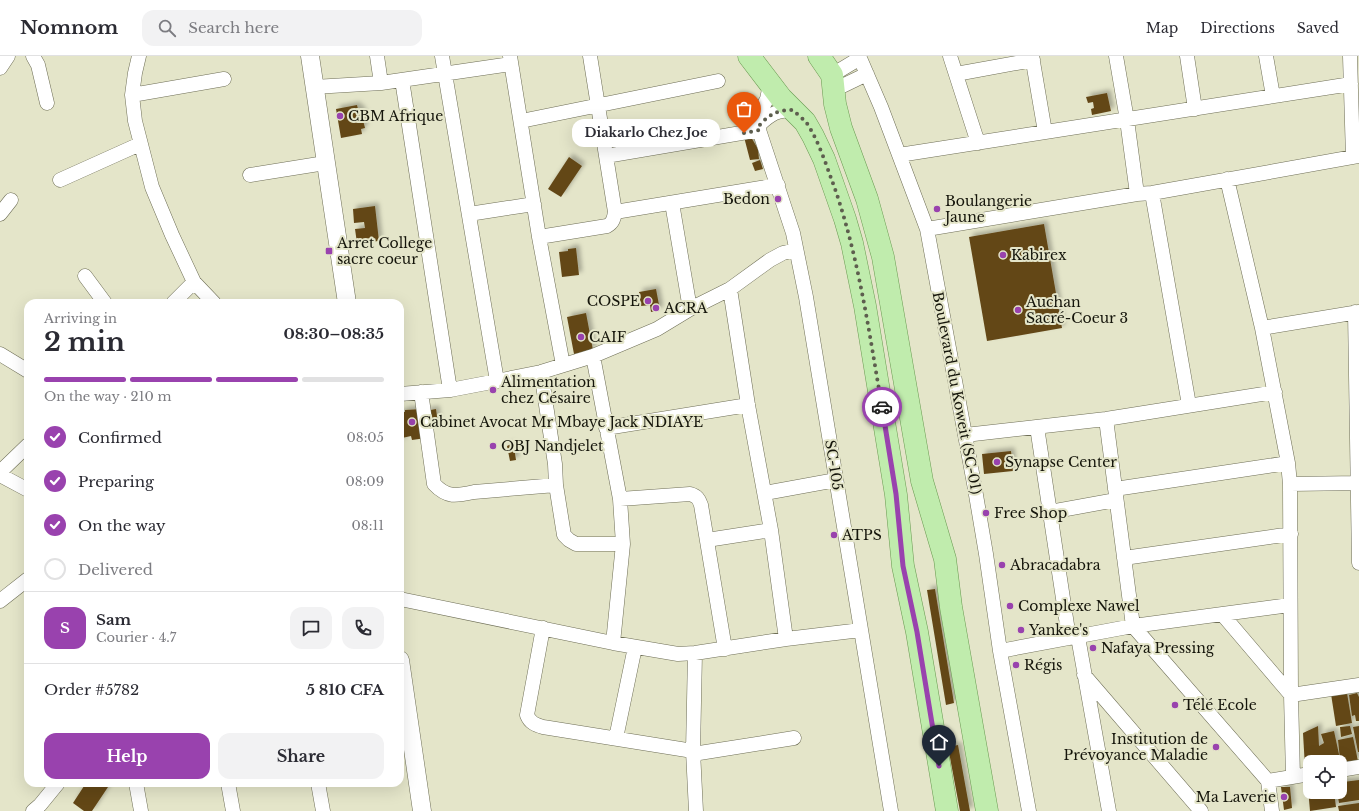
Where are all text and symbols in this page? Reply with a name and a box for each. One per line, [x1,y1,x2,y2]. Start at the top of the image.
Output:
search box [142,10,422,46]
text: Nomnom [20,16,118,39]
icon: search [156,17,178,39]
text: Search here [188,18,279,37]
text: Map [1146,19,1178,37]
text: Directions [1200,19,1275,37]
text: Saved [1297,19,1339,37]
pin [727,92,761,133]
icon: bag [733,98,755,120]
place label: CBM Afrique [348,107,443,125]
marker: CBM Afrique [335,111,345,121]
callout: Diakarlo Chez Joe [572,119,720,147]
text: Diakarlo Chez Joe [585,124,707,141]
place label: Bedon [723,190,770,208]
place label: Boulangerie Jaune [943,192,1032,226]
marker: Bedon [773,194,783,204]
marker: Boulangerie Jaune [932,204,942,214]
place label: Arret College sacre coeur [336,234,432,268]
marker: Arret College sacre coeur [324,246,334,256]
place label: Kabirex [1011,246,1067,264]
marker: Kabirex [998,250,1008,260]
street label: Boulevard du Koweit (SC-01) [929,290,985,496]
place label: COSPE [587,292,640,310]
place label: Auchan Sacré-Coeur 3 [1025,293,1128,327]
marker: COSPE [643,296,653,306]
place label: ACRA [663,299,708,317]
marker: ACRA [651,303,661,313]
marker: Auchan Sacré-Coeur 3 [1013,305,1023,315]
text: Arriving in [44,310,117,327]
text: 08:30–08:35 [283,324,384,343]
text: 2 min [44,326,125,358]
place label: CAIF [589,328,627,346]
marker: CAIF [576,332,586,342]
place label: Alimentation chez Césaire [500,373,596,407]
marker: Alimentation chez Césaire [488,385,498,395]
courier [862,387,902,427]
text: On the way · 210 m [44,388,171,405]
icon: car [871,396,893,418]
place label: Cabinet Avocat Mr Mbaye Jack NDIAYE [420,413,703,431]
marker: Cabinet Avocat Mr Mbaye Jack NDIAYE [407,417,417,427]
icon: check [44,426,66,448]
text: Confirmed [78,428,162,447]
text: 08:05 [346,429,384,446]
place label: OBJ Nandjelet [501,437,604,455]
street label: SC-105 [821,438,847,492]
marker: OBJ Nandjelet [488,441,498,451]
place label: Synapse Center [1005,453,1117,471]
marker: Synapse Center [992,457,1002,467]
icon: check [44,470,66,492]
text: Preparing [78,472,154,491]
text: 08:09 [345,473,384,490]
place label: Free Shop [994,504,1067,522]
marker: Free Shop [981,508,991,518]
icon: check [44,514,66,536]
text: On the way [78,516,166,535]
text: 08:11 [352,517,384,534]
place label: ATPS [841,526,882,544]
marker: ATPS [829,530,839,540]
place label: Abracadabra [1009,556,1101,574]
text: Delivered [78,560,153,579]
marker: Abracadabra [997,560,1007,570]
place label: Complexe Nawel [1018,597,1140,615]
marker: Complexe Nawel [1005,601,1015,611]
button: chat [290,607,332,649]
button: phone [342,607,384,649]
text: Sam [96,610,131,629]
text: S [60,618,70,637]
place label: Yankee's [1028,621,1088,639]
marker: Yankee's [1016,625,1026,635]
text: Courier · 4.7 [96,629,176,646]
place label: Nafaya Pressing [1101,639,1215,657]
marker: Nafaya Pressing [1088,643,1098,653]
place label: Régis [1024,656,1062,674]
marker: Régis [1011,660,1021,670]
text: Order #5782 [44,680,139,699]
text: 5 810 CFA [306,680,384,699]
place label: Télé Ecole [1183,696,1257,714]
marker: Télé Ecole [1170,700,1180,710]
pin [922,725,956,766]
place label: Institution de Prévoyance Maladie [1064,730,1208,764]
icon: home [928,731,950,753]
button: Help [44,733,210,779]
button: Share [218,733,384,779]
marker: Institution de Prévoyance Maladie [1211,742,1221,752]
map controls [1303,755,1347,799]
button: locate [1303,755,1347,799]
place label: Ma Laverie [1196,788,1276,806]
marker: Ma Laverie [1279,792,1289,802]

